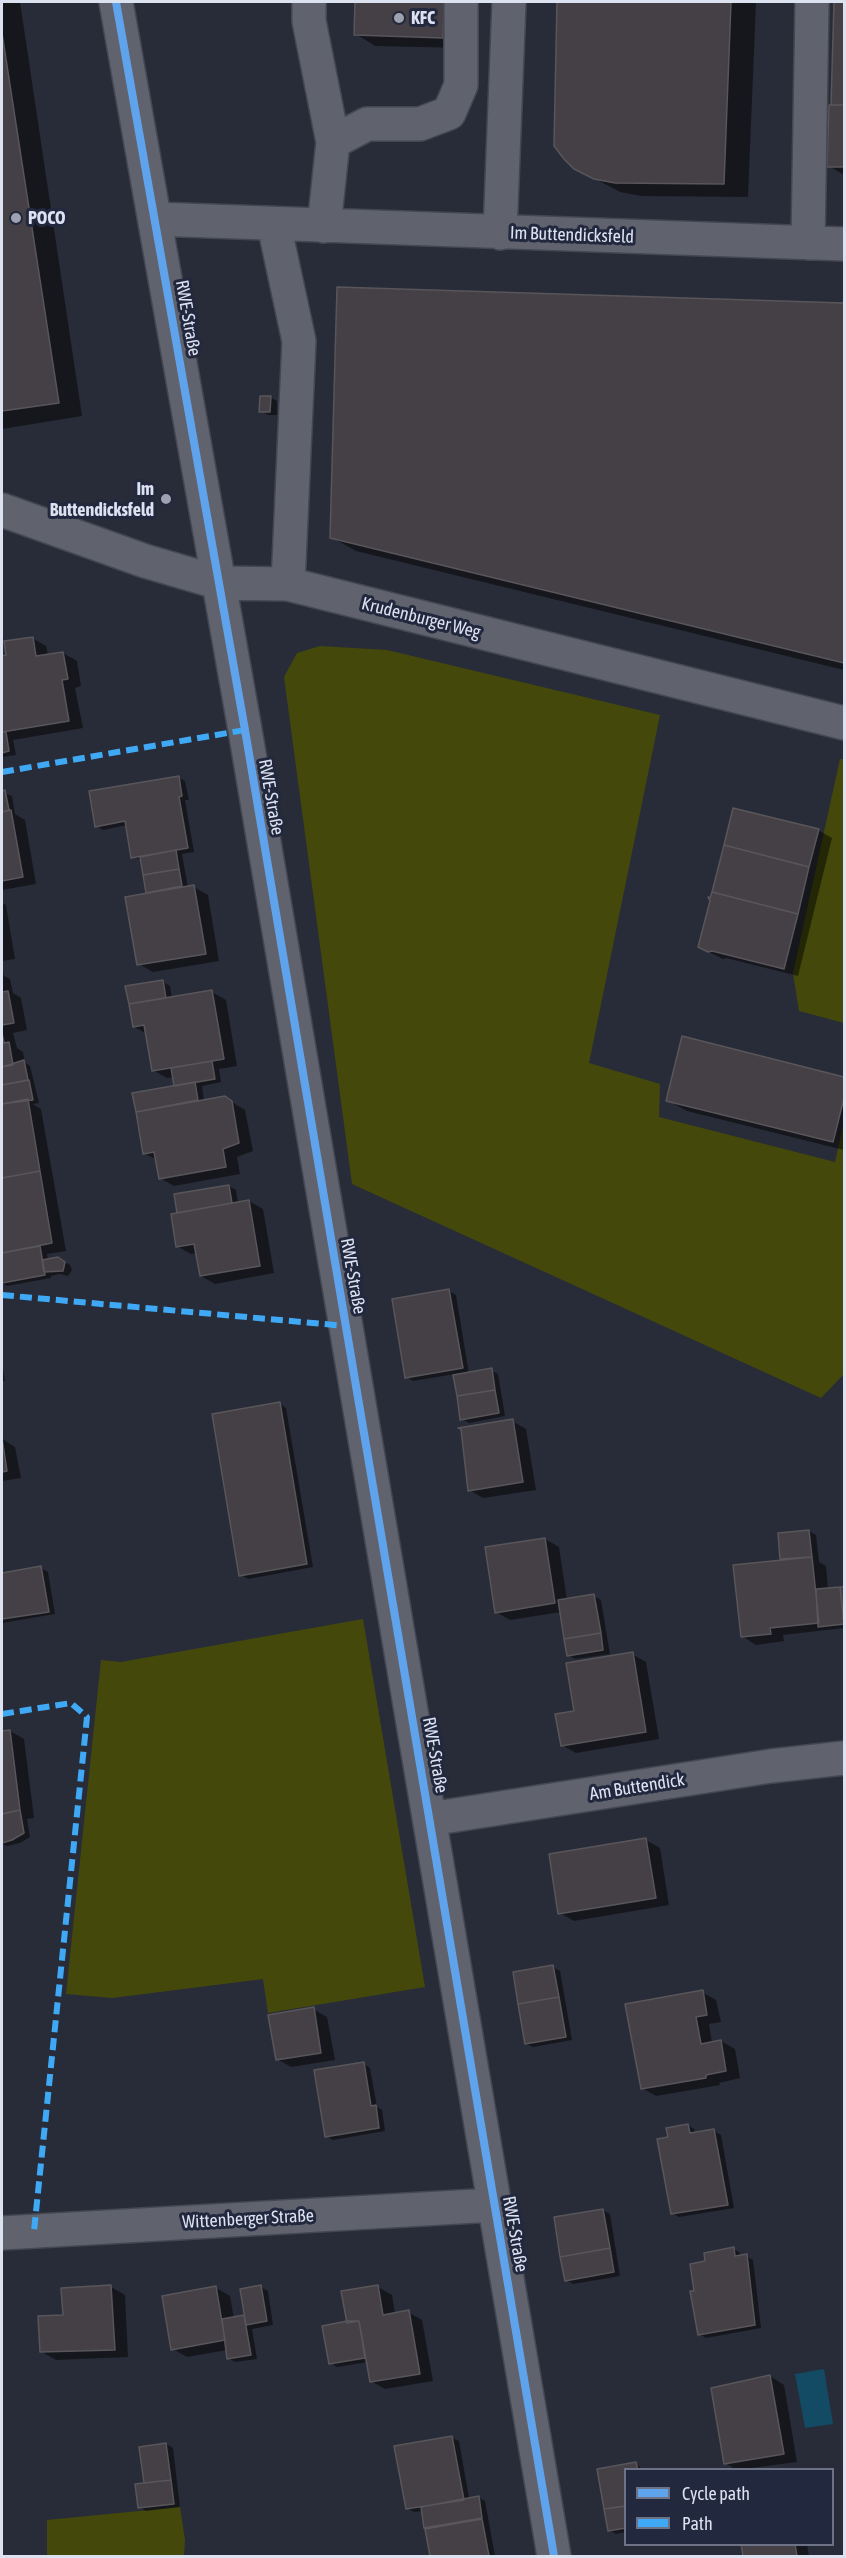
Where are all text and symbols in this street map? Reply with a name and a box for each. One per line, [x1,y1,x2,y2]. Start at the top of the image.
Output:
place label: KFC [411,7,435,29]
marker: KFC [392,11,406,25]
place label: POCO [28,207,66,229]
marker: POCO [9,211,23,225]
street label: Im Buttendicksfeld [510,222,634,248]
street label: RWE-Straße [171,278,205,358]
place label: Im Buttendicksfeld [50,478,154,520]
marker: Im Buttendicksfeld [159,492,173,506]
street label: Krudenburger Weg [359,593,483,643]
street label: RWE-Straße [254,757,288,837]
street label: RWE-Straße [336,1236,370,1316]
street label: RWE-Straße [418,1715,452,1795]
street label: Am Buttendick [588,1769,686,1805]
street label: RWE-Straße [498,2194,532,2274]
street label: Wittenberger Straße [182,2205,314,2233]
legend [624,2468,834,2546]
text: Cycle path [682,2483,750,2504]
text: Path [682,2513,713,2534]

